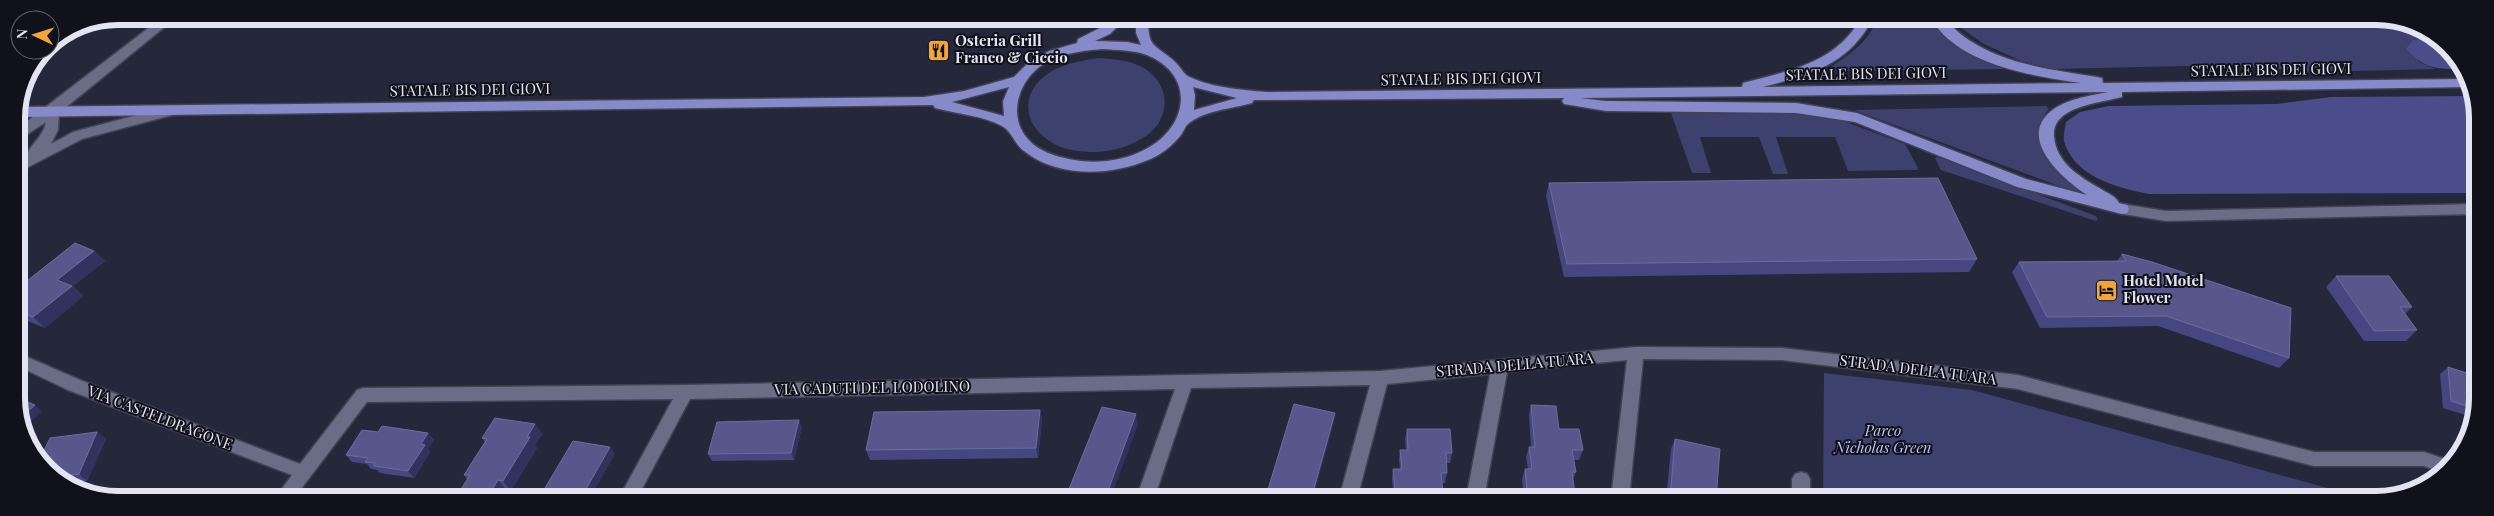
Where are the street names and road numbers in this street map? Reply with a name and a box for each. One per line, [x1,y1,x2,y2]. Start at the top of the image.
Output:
street label: STATALE BIS DEI GIOVI [2190,58,2351,80]
street label: STATALE BIS DEI GIOVI [1785,62,1946,84]
street label: STATALE BIS DEI GIOVI [1380,67,1541,89]
street label: STATALE BIS DEI GIOVI [389,78,550,100]
street label: STRADA DELLA TUARA [1435,347,1595,381]
street label: STRADA DELLA TUARA [1839,349,1998,389]
street label: VIA CADUTI DEL LODOLINO [773,375,970,399]
street label: VIA CASTELDRAGONE [84,380,236,454]

